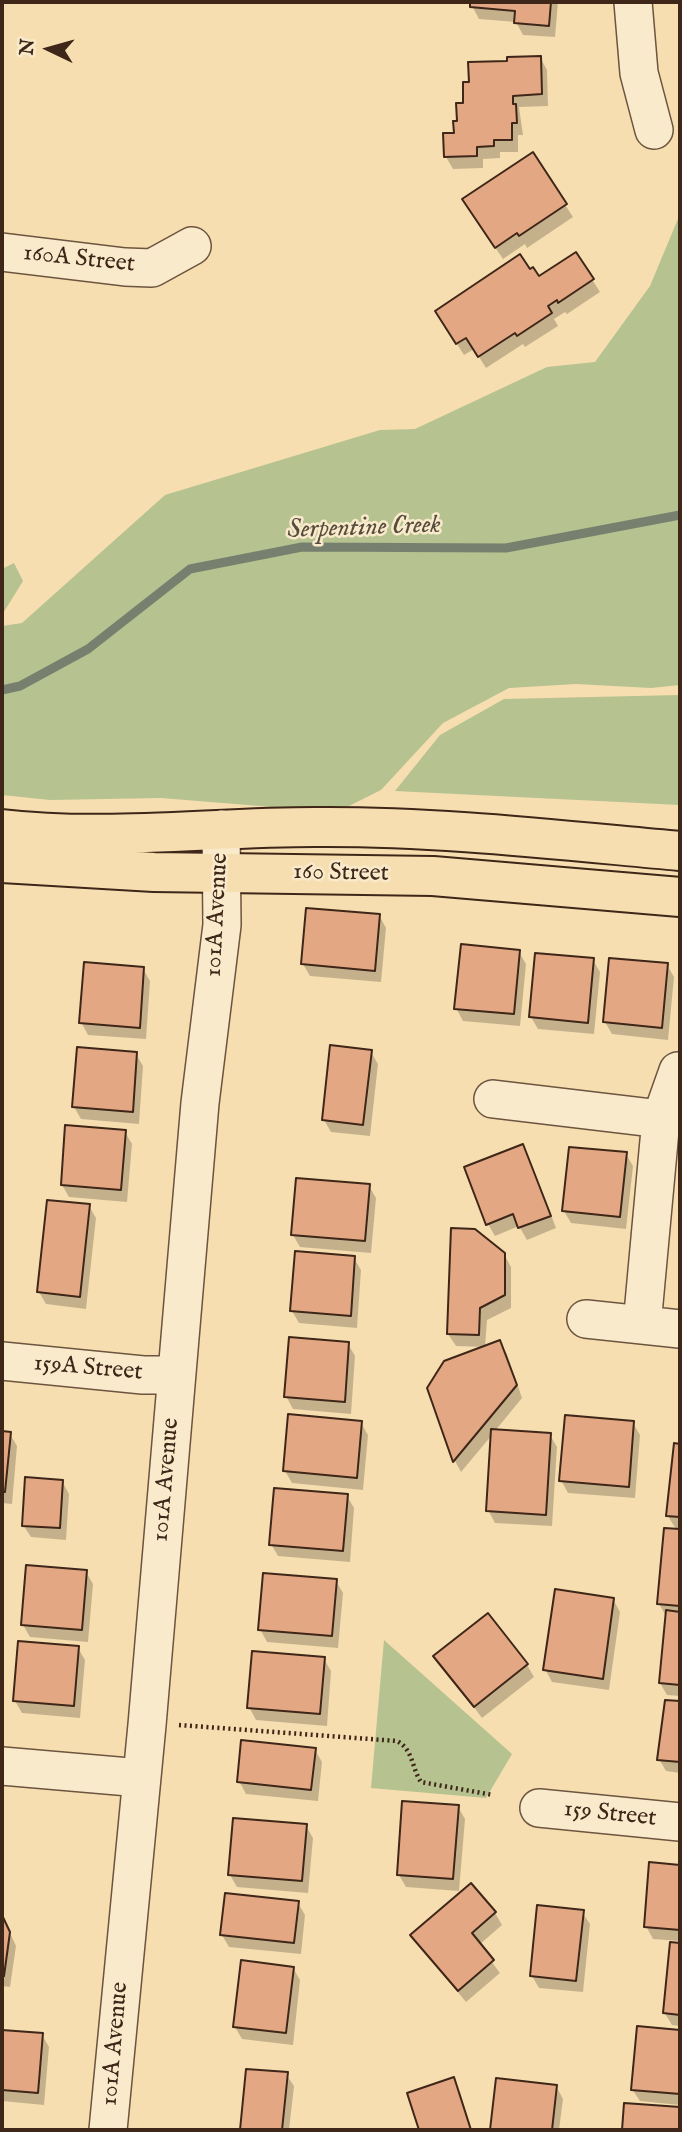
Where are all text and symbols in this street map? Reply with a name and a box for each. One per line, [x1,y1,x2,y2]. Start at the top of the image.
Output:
north arrow [14,14,84,84]
text: N [15,38,41,56]
street label: 160A Street [22,240,136,280]
water label: Serpentine Creek [287,511,441,547]
street label: 101A Avenue [200,852,236,978]
street label: 160 Street [293,859,389,889]
street label: 159A Street [32,1350,144,1388]
street label: 101A Avenue [147,1417,187,1543]
street label: 159 Street [562,1796,658,1834]
street label: 101A Avenue [96,1981,136,2107]

